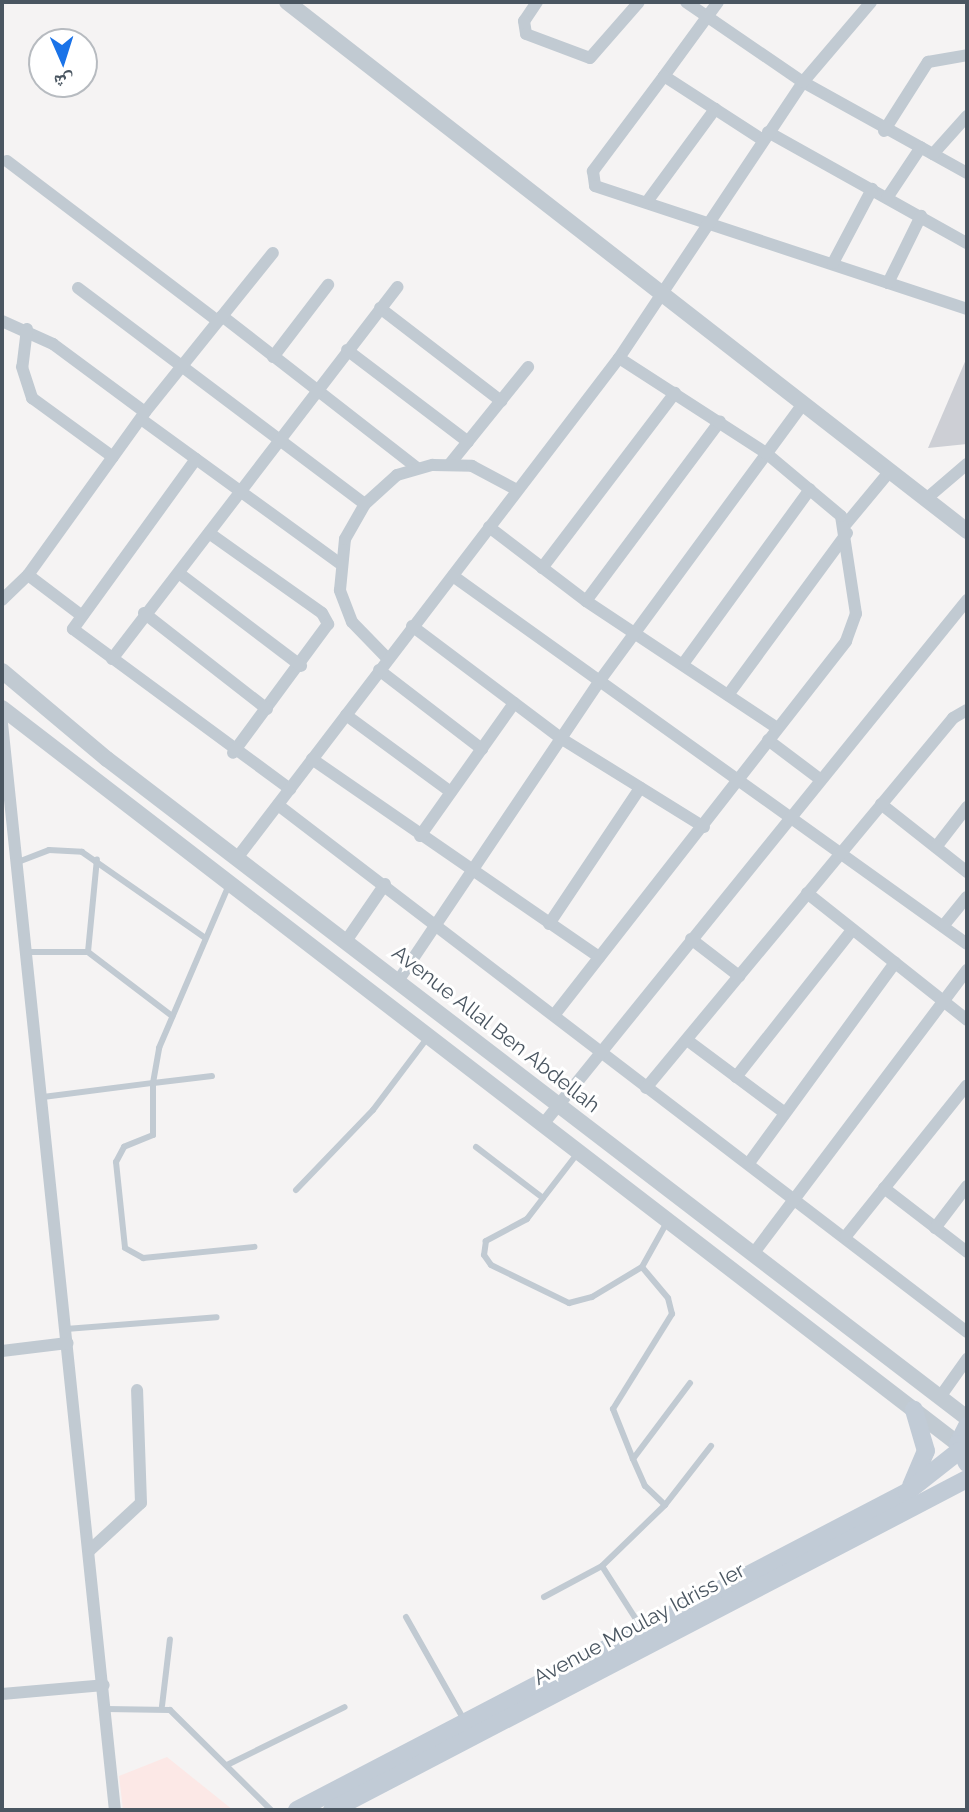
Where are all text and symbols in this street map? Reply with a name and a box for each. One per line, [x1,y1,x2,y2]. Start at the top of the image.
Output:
north arrow [28,28,98,98]
text: ش [53,70,75,93]
street label: Avenue Allal Ben Abdellah [386,939,606,1119]
street label: Avenue Moulay Idriss Ier [529,1557,749,1691]

